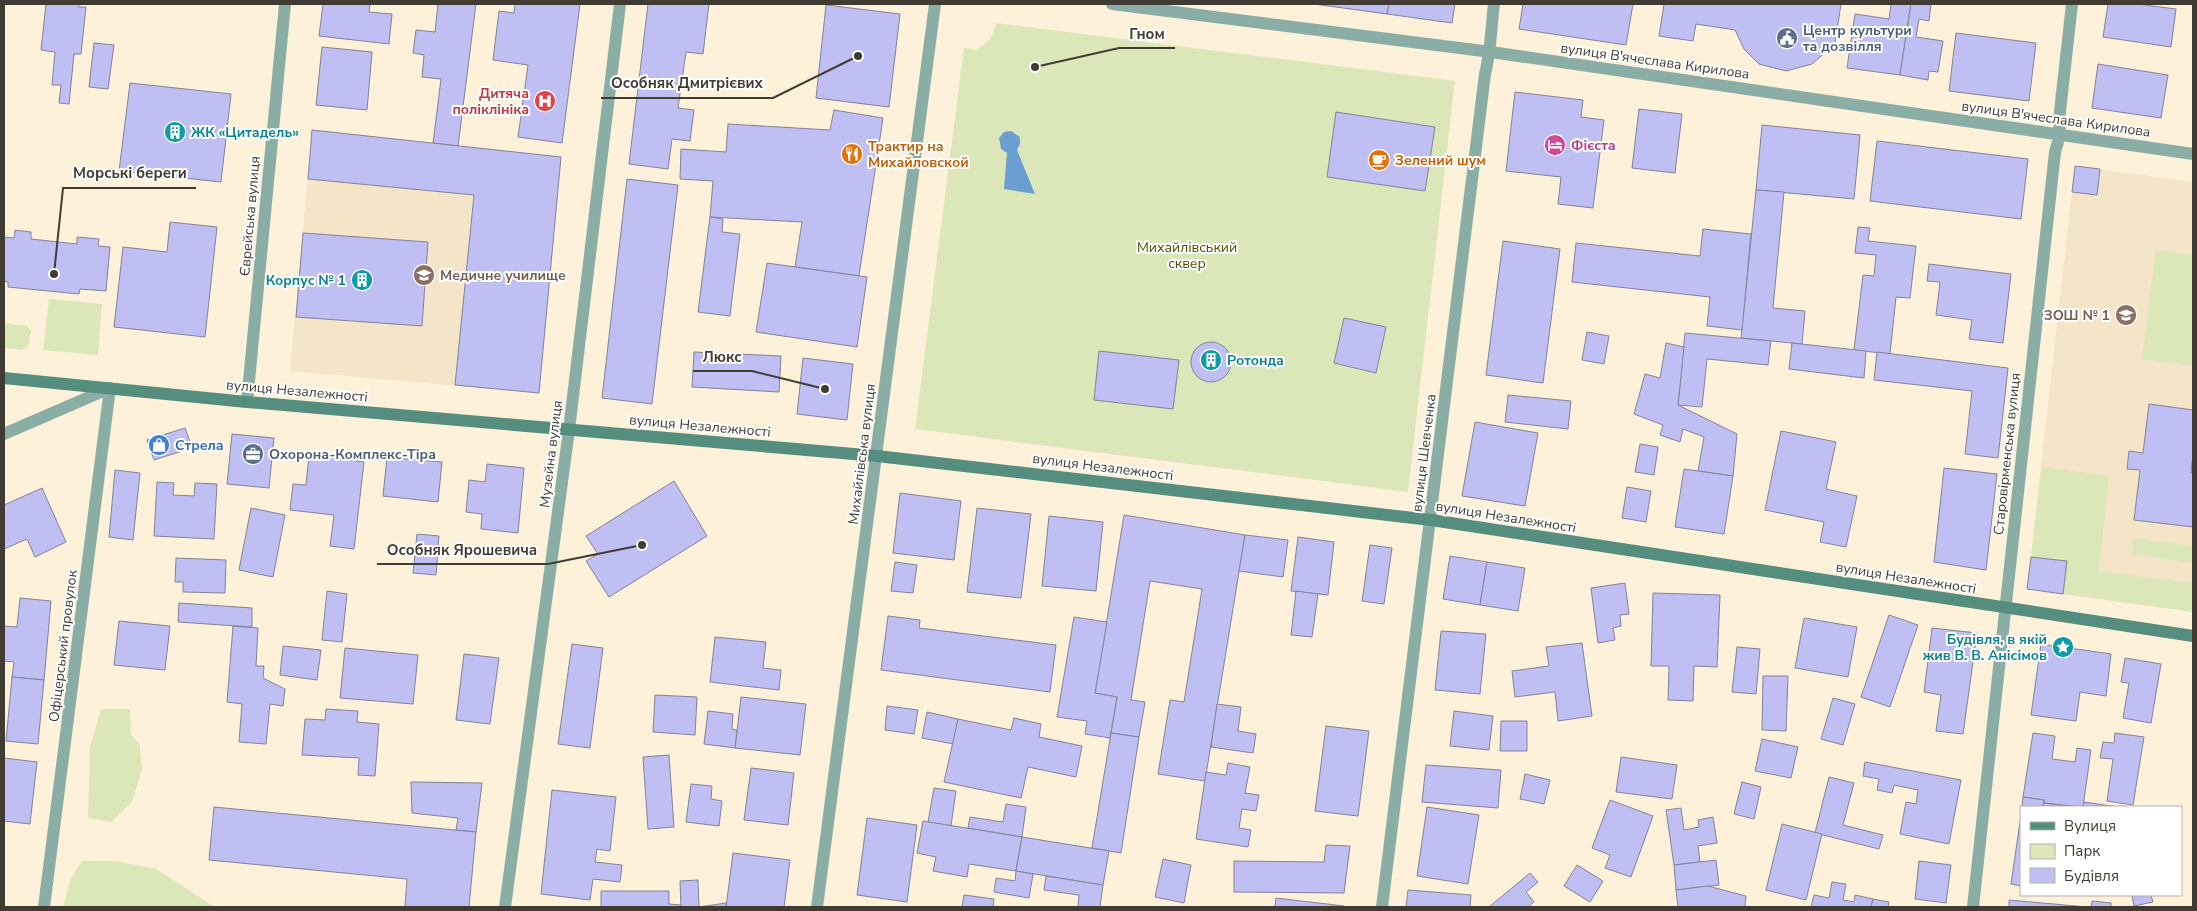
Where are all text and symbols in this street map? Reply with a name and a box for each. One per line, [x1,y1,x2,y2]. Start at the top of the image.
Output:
callout: Гном [1119,18,1175,48]
place label: Центр культури та дозвілля [1803,21,1912,56]
text: Гном [1129,24,1165,44]
public building icon: Центр культури та дозвілля [1775,26,1799,50]
street label: вулиця В'ячеслава Кирилова [1559,38,1751,84]
callout: Особняк Дмитрієвих [601,68,773,98]
text: Особняк Дмитрієвих [611,73,764,93]
place label: Дитяча поліклініка [452,84,529,119]
hospital icon: Дитяча поліклініка [533,89,557,113]
street label: вулиця В'ячеслава Кирилова [1960,96,2152,142]
building icon: ЖК «Цитадель» [163,120,187,144]
place label: ЖК «Цитадель» [191,123,299,142]
hotel icon: Фієста [1543,133,1567,157]
place label: Фієста [1571,136,1616,155]
place label: Трактир на Михайловской [868,137,969,172]
restaurant icon: Трактир на Михайловской [840,142,864,166]
cafe icon: Зелений шум [1367,148,1391,172]
place label: Зелений шум [1395,151,1486,170]
street label: Єврейська вулиця [235,155,265,277]
callout: Морські береги [63,158,196,188]
text: Морські береги [73,163,187,183]
park label: Михайлівський сквер [1137,238,1237,273]
school or university icon: Медичне училище [412,263,436,287]
place label: Медичне училище [440,266,566,285]
building icon: Корпус № 1 [350,268,374,292]
place label: Корпус № 1 [266,271,346,290]
school or university icon: ЗОШ № 1 [2114,303,2138,327]
place label: ЗОШ № 1 [2044,306,2110,325]
callout: Люкс [693,341,752,371]
text: Люкс [702,347,742,367]
building icon: Ротонда [1199,348,1223,372]
place label: Ротонда [1227,351,1284,370]
street label: Старовірменська вулиця [1989,372,2025,536]
street label: вулиця Незалежності [225,375,369,407]
street label: Михайлівська вулиця [844,383,880,525]
street label: вулиця Шевченка [1407,393,1441,513]
street label: Музейна вулиця [535,399,567,509]
street label: вулиця Незалежності [628,410,772,442]
shop icon: Стрела [147,433,171,457]
place label: Стрела [175,436,224,455]
office icon: Охорона-Комплекс-Тіра [241,442,265,466]
place label: Охорона-Комплекс-Тіра [269,445,436,464]
street label: вулиця Незалежності [1031,449,1175,485]
street label: вулиця Незалежності [1434,497,1578,537]
callout: Особняк Ярошевича [377,534,548,564]
text: Особняк Ярошевича [387,540,537,560]
street label: вулиця Незалежності [1834,558,1978,598]
street label: Офіцерський провулок [44,568,82,723]
place label: Будівля, в якій жив В. В. Анісімов [1922,630,2047,665]
place icon: Будівля, в якій жив В. В. Анісімов [2051,635,2075,659]
legend [2020,806,2182,896]
text: Вулиця [2064,816,2116,836]
text: Парк [2064,841,2100,861]
text: Будівля [2064,866,2119,886]

